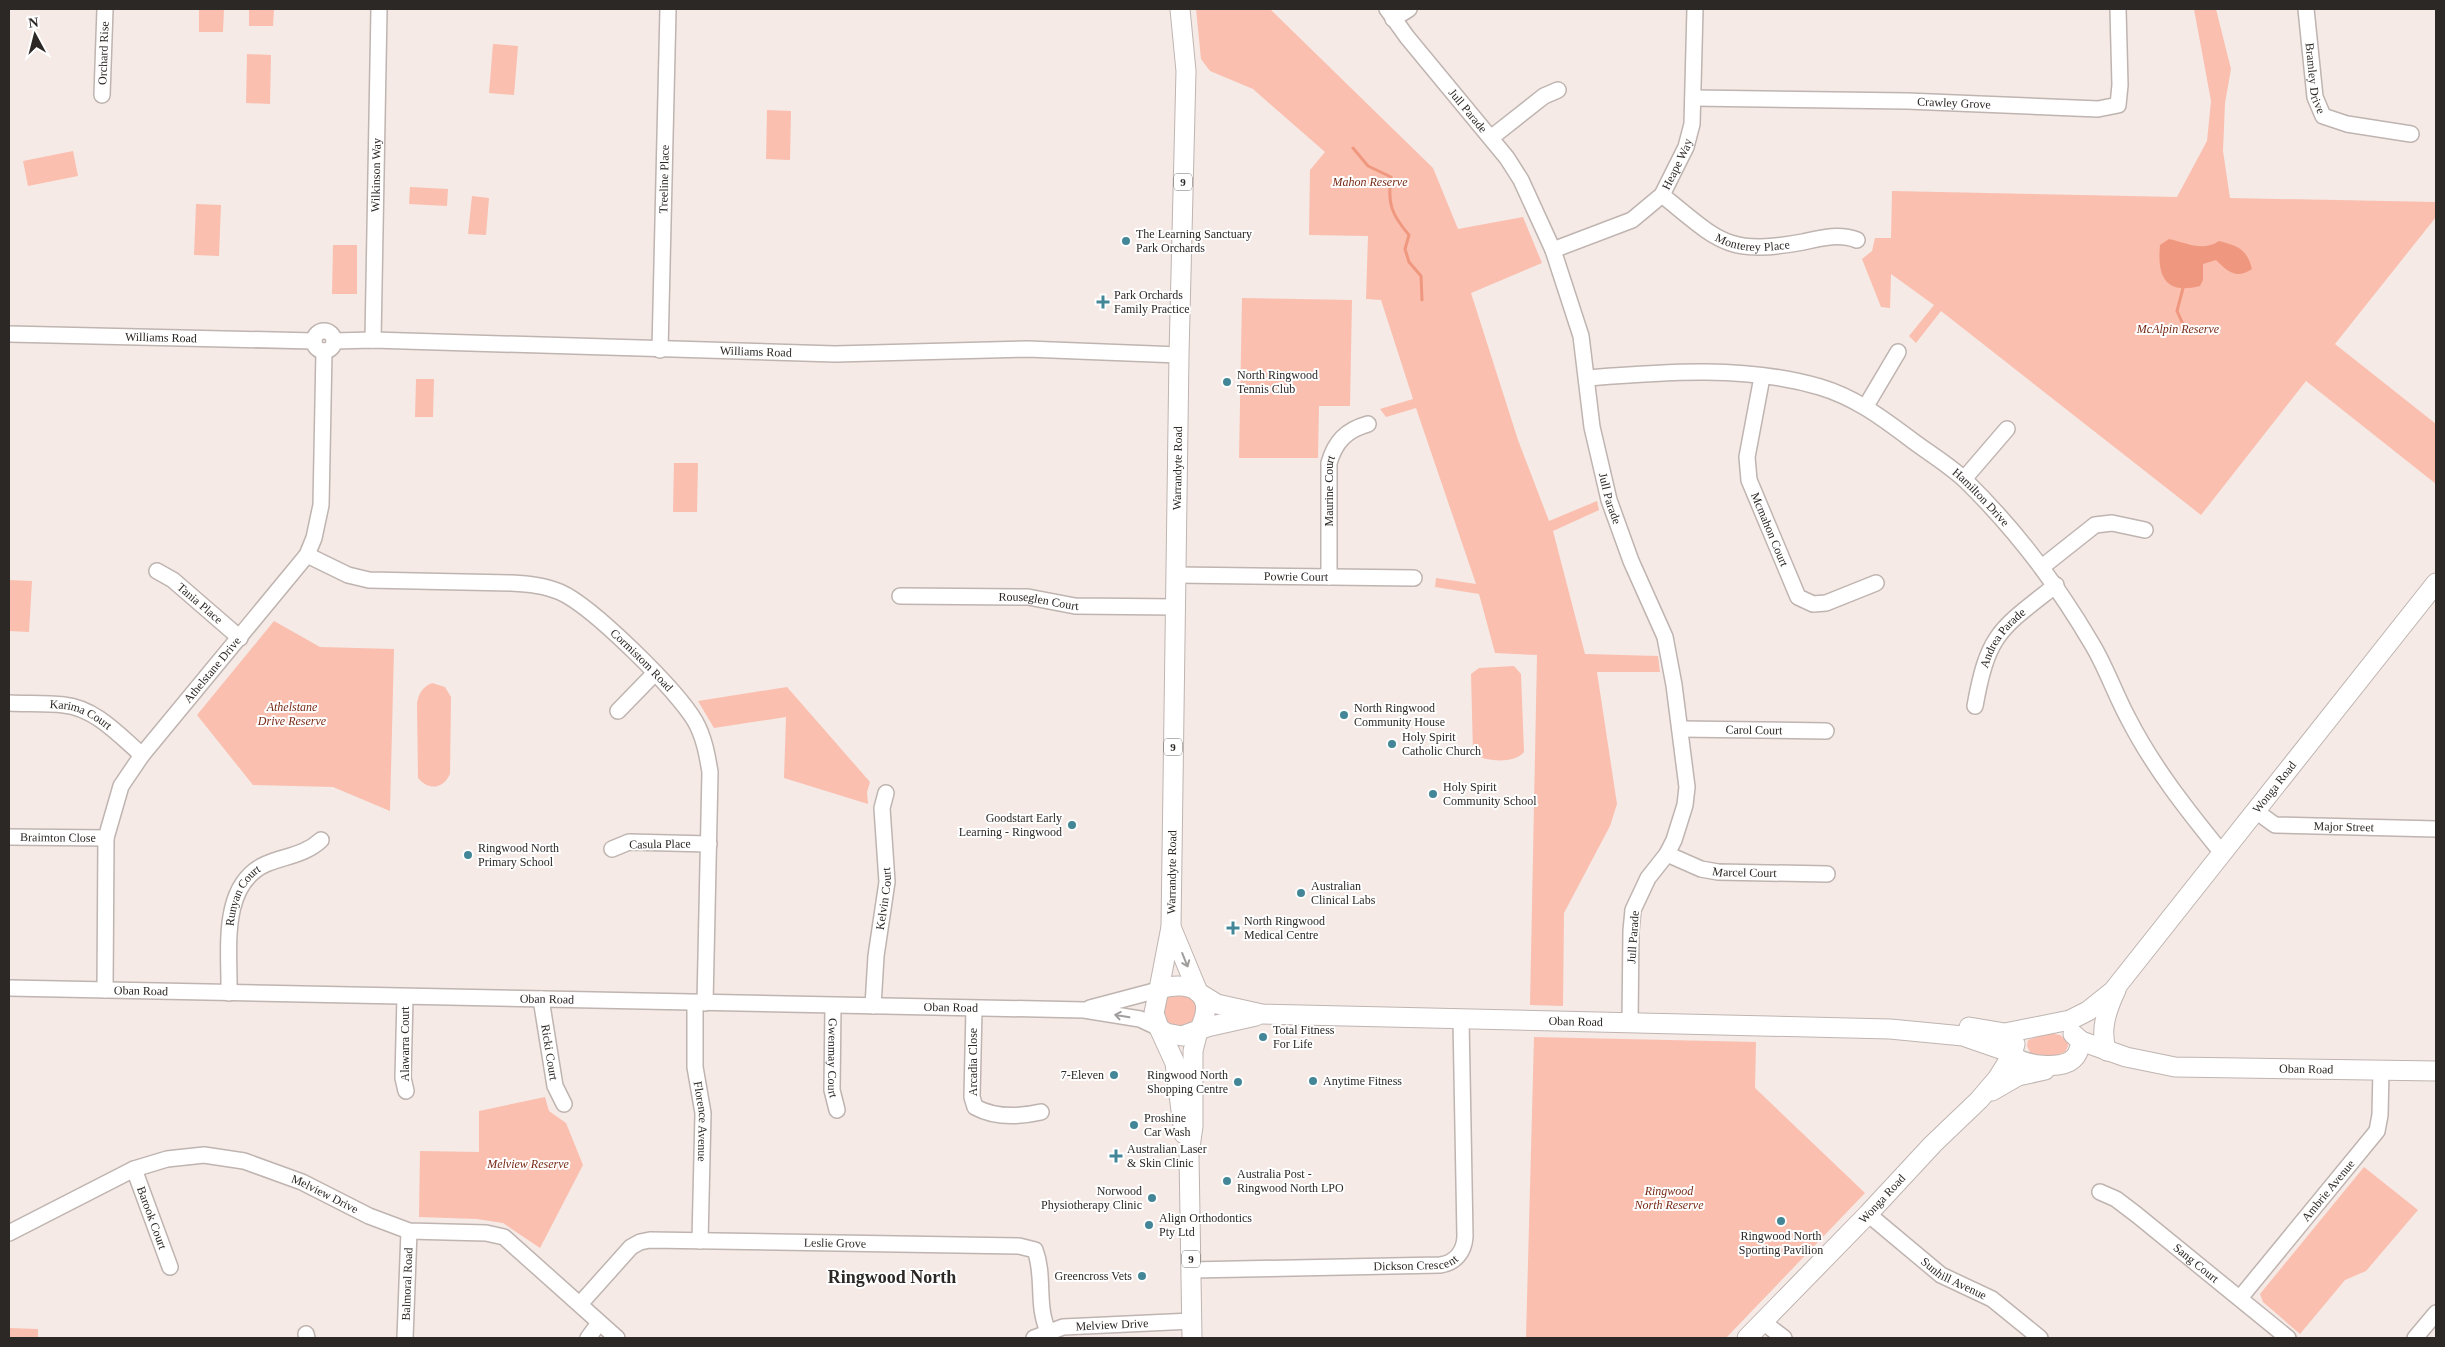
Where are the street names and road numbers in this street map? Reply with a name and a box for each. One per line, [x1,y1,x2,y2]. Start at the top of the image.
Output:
street label: Orchard Rise [95,21,112,85]
street label: Bramley Drive [2303,42,2328,116]
street label: Jull Parade [1446,86,1490,136]
street label: Crawley Grove [1917,94,1991,112]
street label: Heape Way [1659,137,1695,192]
street label: Wilkinson Way [368,138,384,212]
street label: Treeline Place [656,145,672,214]
road number: 9 [1174,173,1192,190]
street label: Monterey Place [1713,230,1791,254]
street label: Williams Road [125,330,197,345]
street label: Williams Road [720,344,792,360]
street label: Warrandyte Road [1170,426,1185,510]
street label: Maurine Court [1322,453,1338,527]
street label: Hamilton Drive [1950,465,2012,529]
street label: Jull Parade [1596,471,1624,526]
street label: Mcmahon Court [1748,490,1792,569]
street label: Powrie Court [1264,569,1329,584]
street label: Tania Place [174,580,226,627]
street label: Rouseglen Court [998,590,1079,613]
street label: Andrea Parade [1977,605,2028,670]
street label: Cormistom Road [608,626,676,694]
street label: Athelstane Drive [181,634,244,706]
street label: Karima Court [49,697,115,733]
street label: Carol Court [1725,723,1783,737]
road number: 9 [1164,739,1182,756]
street label: Wonga Road [2250,758,2299,816]
street label: Major Street [2313,819,2375,834]
street label: Braimton Close [20,830,96,845]
street label: Warrandyte Road [1164,830,1179,914]
street label: Casula Place [629,836,691,852]
street label: Runyan Court [223,861,264,927]
street label: Marcel Court [1711,864,1778,880]
street label: Kelvin Court [873,866,894,931]
street label: Jull Parade [1624,910,1642,964]
street label: Oban Road [114,983,168,998]
street label: Oban Road [520,991,574,1007]
street label: Oban Road [923,1000,978,1015]
street label: Alawarra Court [398,1006,412,1081]
street label: Oban Road [1548,1014,1603,1029]
street label: Gwenmay Court [825,1018,841,1100]
street label: Ricki Court [538,1023,561,1082]
street label: Arcadia Close [966,1028,980,1096]
street label: Oban Road [2279,1062,2333,1076]
street label: Florence Avenue [691,1080,710,1162]
street label: Ambrie Avenue [2299,1157,2358,1224]
street label: Wonga Road [1856,1171,1908,1226]
street label: Melview Drive [289,1172,361,1216]
street label: Barook Court [134,1185,170,1252]
street label: Leslie Grove [804,1236,866,1251]
street label: Sang Court [2171,1240,2222,1286]
street label: Balmoral Road [399,1247,415,1321]
road number: 9 [1182,1250,1200,1268]
street label: Dickson Crescent [1373,1252,1462,1273]
street label: Sunhill Avenue [1918,1254,1989,1302]
street label: Melview Drive [1075,1316,1149,1333]

